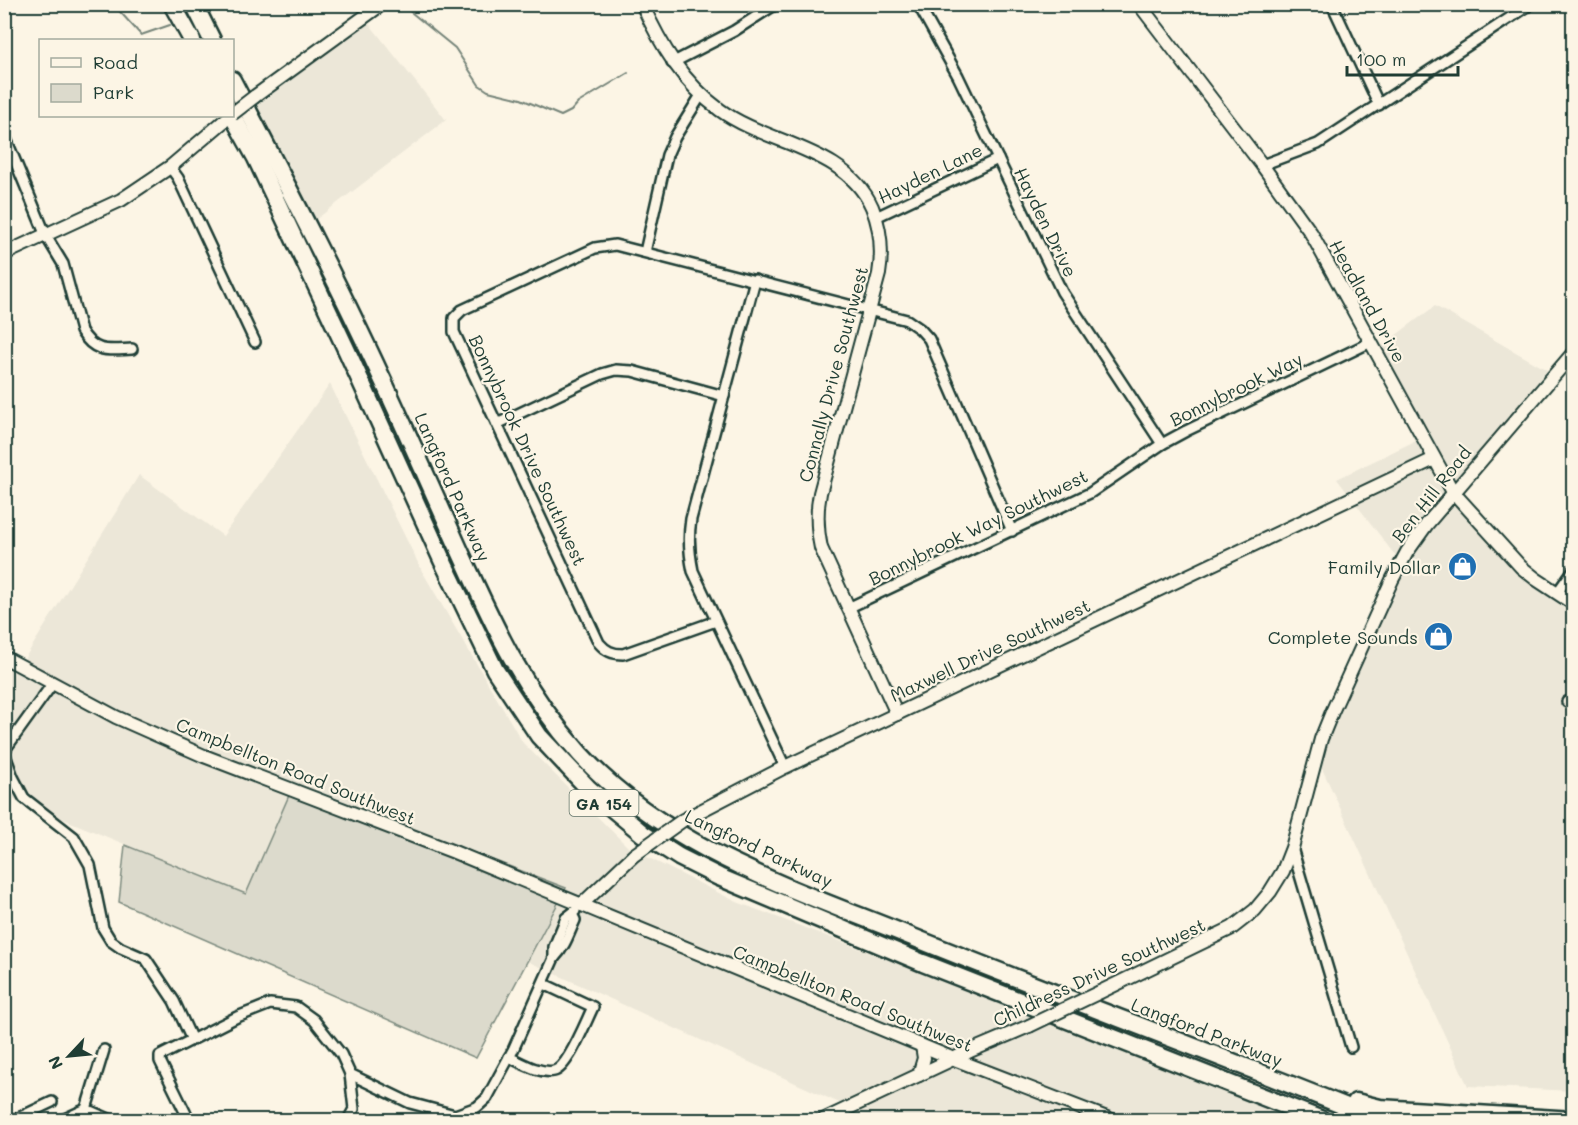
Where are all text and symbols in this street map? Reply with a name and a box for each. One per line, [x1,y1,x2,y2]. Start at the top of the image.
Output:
legend [39,39,234,117]
scale bar [1347,39,1458,77]
text: 100 m [1356,47,1406,71]
text: Road [93,50,138,74]
text: Park [93,80,134,104]
street label: Hayden Lane [874,137,986,209]
street label: Hayden Drive [1009,163,1083,281]
street label: Headland Drive [1324,235,1412,367]
street label: Connally Drive Southwest [793,263,873,485]
street label: Bonnybrook Drive Southwest [464,331,592,569]
street label: Bonnybrook Way [1166,346,1306,432]
street label: Langford Parkway [409,409,497,565]
street label: Ben Hill Road [1386,441,1476,547]
street label: Bonnybrook Way Southwest [864,463,1092,591]
shop icon: Family Dollar [1446,551,1478,583]
place label: Family Dollar [1328,555,1441,579]
street label: Maxwell Drive Southwest [886,593,1094,707]
shop icon: Complete Sounds [1423,621,1455,653]
place label: Complete Sounds [1268,625,1418,649]
street label: Campbellton Road Southwest [173,712,419,830]
road number: GA 154 [570,790,638,816]
street label: Langford Parkway [681,803,837,893]
street label: Childress Drive Southwest [989,912,1209,1032]
street label: Campbellton Road Southwest [730,939,976,1057]
street label: Langford Parkway [1128,992,1286,1072]
north arrow [39,1026,99,1086]
text: N [43,1053,67,1073]

